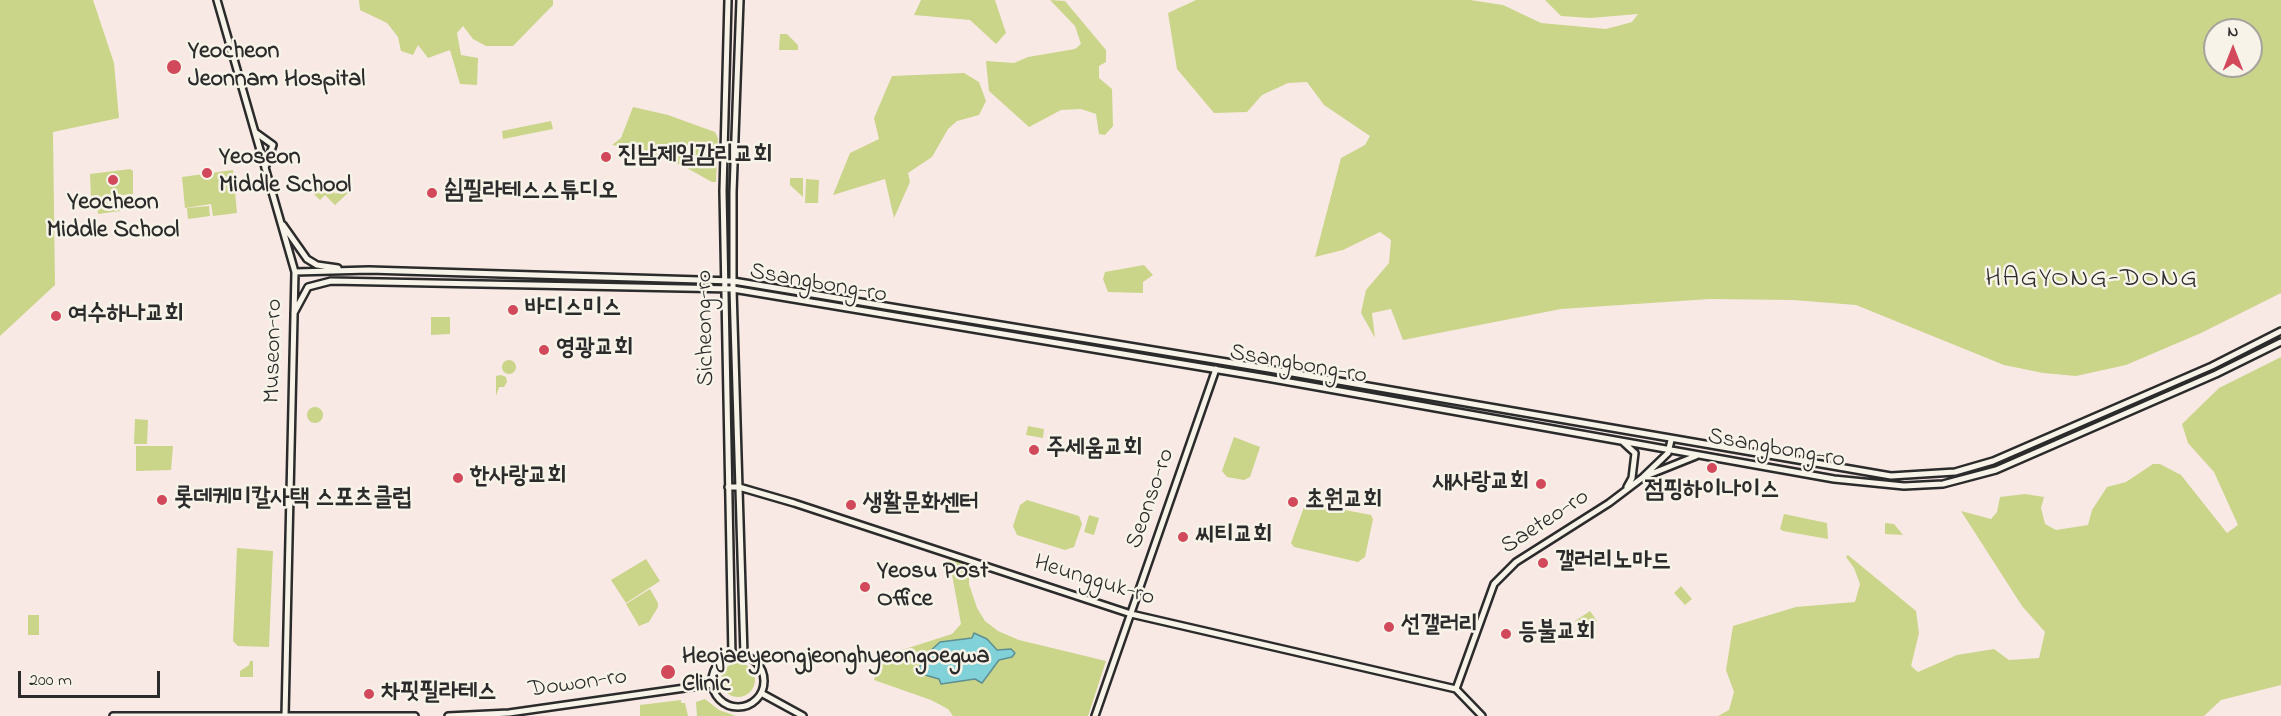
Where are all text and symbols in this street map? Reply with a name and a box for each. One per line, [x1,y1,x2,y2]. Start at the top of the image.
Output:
north arrow [2203,18,2263,78]
text: N [2228,20,2238,44]
place label: Yeocheon Jeonnam Hospital [188,39,365,95]
marker: Yeocheon Jeonnam Hospital [165,58,183,76]
place label: 진남제일감리교회 [618,143,772,171]
place label: Yeoseon Middle School [219,145,351,201]
marker: 진남제일감리교회 [599,150,613,164]
marker: Yeoseon Middle School [200,166,214,180]
marker: Yeocheon Middle School [106,173,120,187]
place label: 쉼필라테스스튜디오 [444,179,618,207]
marker: 쉼필라테스스튜디오 [425,186,439,200]
place label: Yeocheon Middle School [47,190,179,246]
street label: Ssangbong-ro [747,259,889,311]
district label: HAGYONG-DONG [1985,265,2199,297]
street label: Sicheong-ro [692,269,722,387]
place label: 바디스미스 [525,296,622,324]
street label: Museon-ro [260,299,290,403]
place label: 여수하나교회 [68,302,184,330]
marker: 바디스미스 [506,303,520,317]
marker: 여수하나교회 [49,309,63,323]
place label: 영광교회 [556,336,633,364]
street label: Ssangbong-ro [1227,340,1369,392]
marker: 영광교회 [537,343,551,357]
street label: Ssangbong-ro [1705,424,1847,476]
place label: 주세움교회 [1046,436,1143,464]
marker: 주세움교회 [1027,443,1041,457]
street label: Seonso-ro [1121,445,1183,553]
marker: 점핑하이나이스 [1705,461,1719,475]
place label: 한사랑교회 [470,464,567,492]
place label: 새사랑교회 [1432,470,1529,498]
marker: 한사랑교회 [451,471,465,485]
marker: 새사랑교회 [1534,477,1548,491]
place label: 점핑하이나이스 [1644,478,1780,506]
street label: Saeteo-ro [1497,484,1595,562]
place label: 롯데케미칼사택 스포츠클럽 [174,486,412,514]
place label: 초원교회 [1305,488,1382,516]
place label: 생활문화센터 [863,491,979,519]
marker: 롯데케미칼사택 스포츠클럽 [155,493,169,507]
marker: 초원교회 [1286,495,1300,509]
marker: 생활문화센터 [844,498,858,512]
place label: 씨티교회 [1195,523,1272,551]
marker: 씨티교회 [1176,530,1190,544]
place label: 갤러리노마드 [1555,549,1671,577]
street label: Heungguk-ro [1030,550,1158,614]
marker: 갤러리노마드 [1536,556,1550,570]
place label: Yeosu Post Office [877,559,988,615]
marker: Yeosu Post Office [858,580,872,594]
place label: 선갤러리 [1401,613,1478,641]
marker: 선갤러리 [1382,620,1396,634]
place label: 등불교회 [1518,620,1595,648]
marker: 등불교회 [1499,627,1513,641]
place label: Heojaeyeongjeonghyeongoegwa Clinic [682,644,989,700]
scale bar [21,659,164,697]
marker: Heojaeyeongjeonghyeongoegwa Clinic [659,663,677,681]
street label: Dowon-ro [527,664,629,706]
text: 200 m [29,668,72,694]
place label: 차핏필라테스 [381,680,497,708]
marker: 차핏필라테스 [362,687,376,701]

